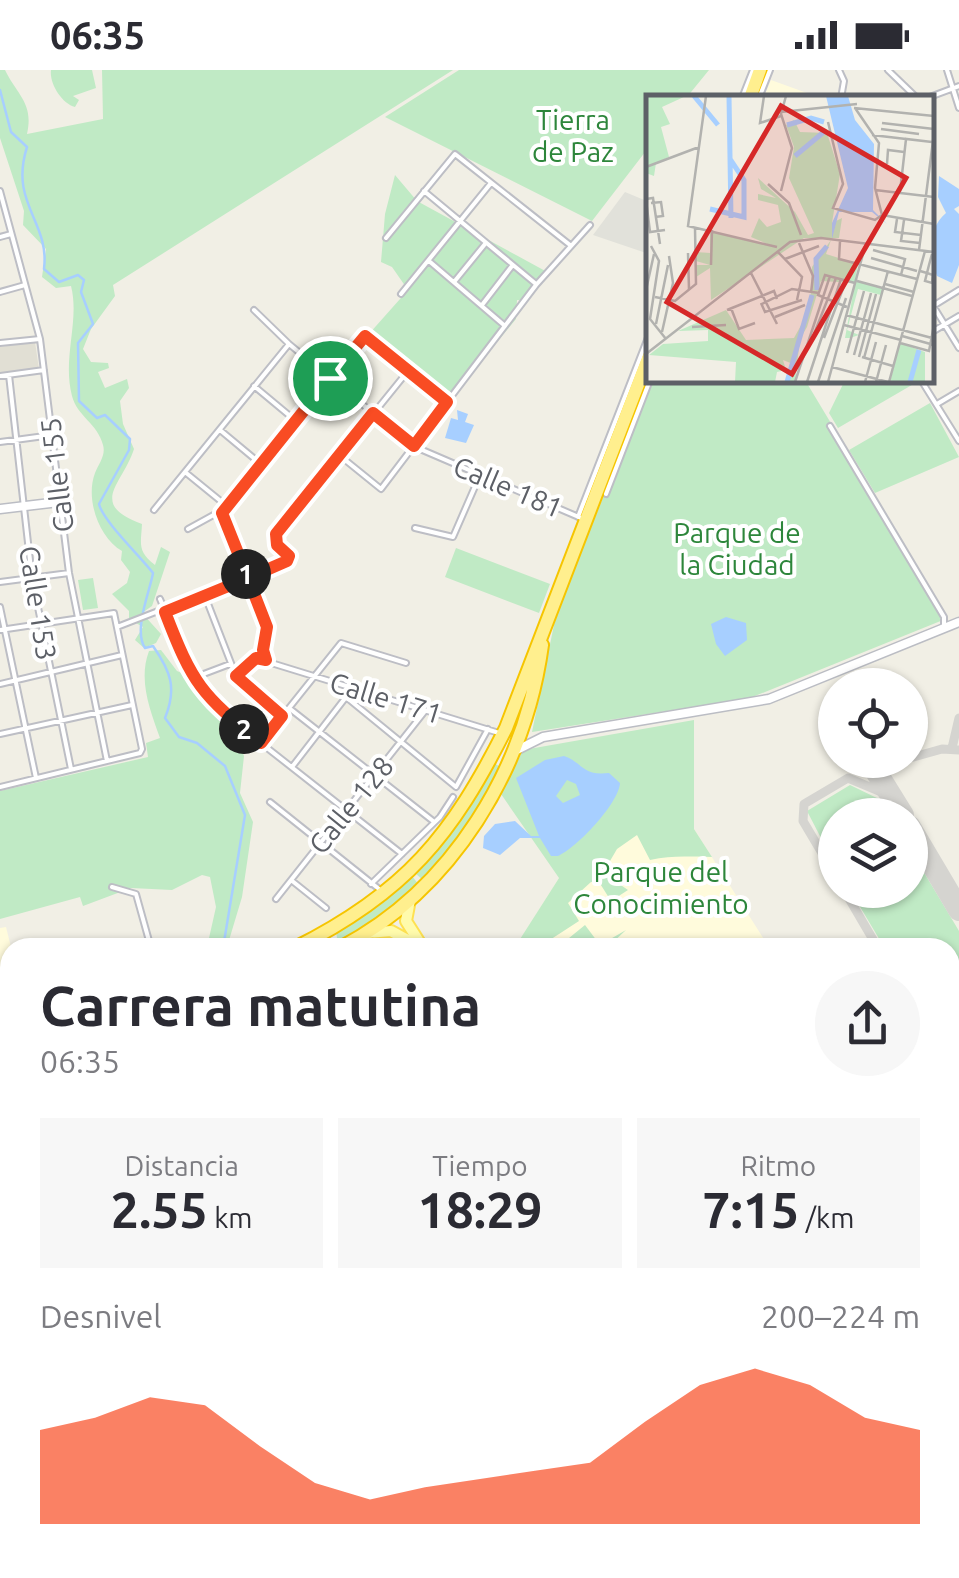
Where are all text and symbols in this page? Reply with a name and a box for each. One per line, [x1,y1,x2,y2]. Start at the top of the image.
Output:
text: 06:35 [50,14,145,56]
inset map [646,95,934,382]
park label: Tierra de Paz [532,104,614,167]
pin [288,336,373,421]
icon: arrive [303,351,358,406]
street label: Calle 155 [34,416,79,534]
street label: Calle 181 [449,450,567,523]
park label: Parque de la Ciudad [673,517,801,580]
street label: Calle 153 [14,543,63,662]
pin: 1 [221,549,271,599]
text: 1 [238,558,254,589]
street label: Calle 171 [326,666,446,729]
map controls [818,668,928,908]
button: locate [818,668,928,778]
pin: 2 [219,704,269,754]
text: 2 [236,713,252,744]
street label: Calle 128 [302,750,399,859]
button: layers [818,798,928,908]
park label: Parque del Conocimiento [573,856,749,919]
button: share [815,971,920,1076]
text: Carrera matutina [40,975,481,1036]
text: 06:35 [40,1043,120,1079]
text: Distancia [125,1150,239,1181]
text: Tiempo [432,1150,528,1181]
text: Ritmo [740,1150,816,1181]
text: 2.55 [111,1181,208,1237]
text: 18:29 [417,1181,543,1237]
text: 7:15 [702,1181,799,1237]
text: km [208,1202,252,1233]
text: /km [799,1202,854,1233]
text: Desnivel [40,1298,162,1334]
text: 200–224 m [761,1298,920,1334]

